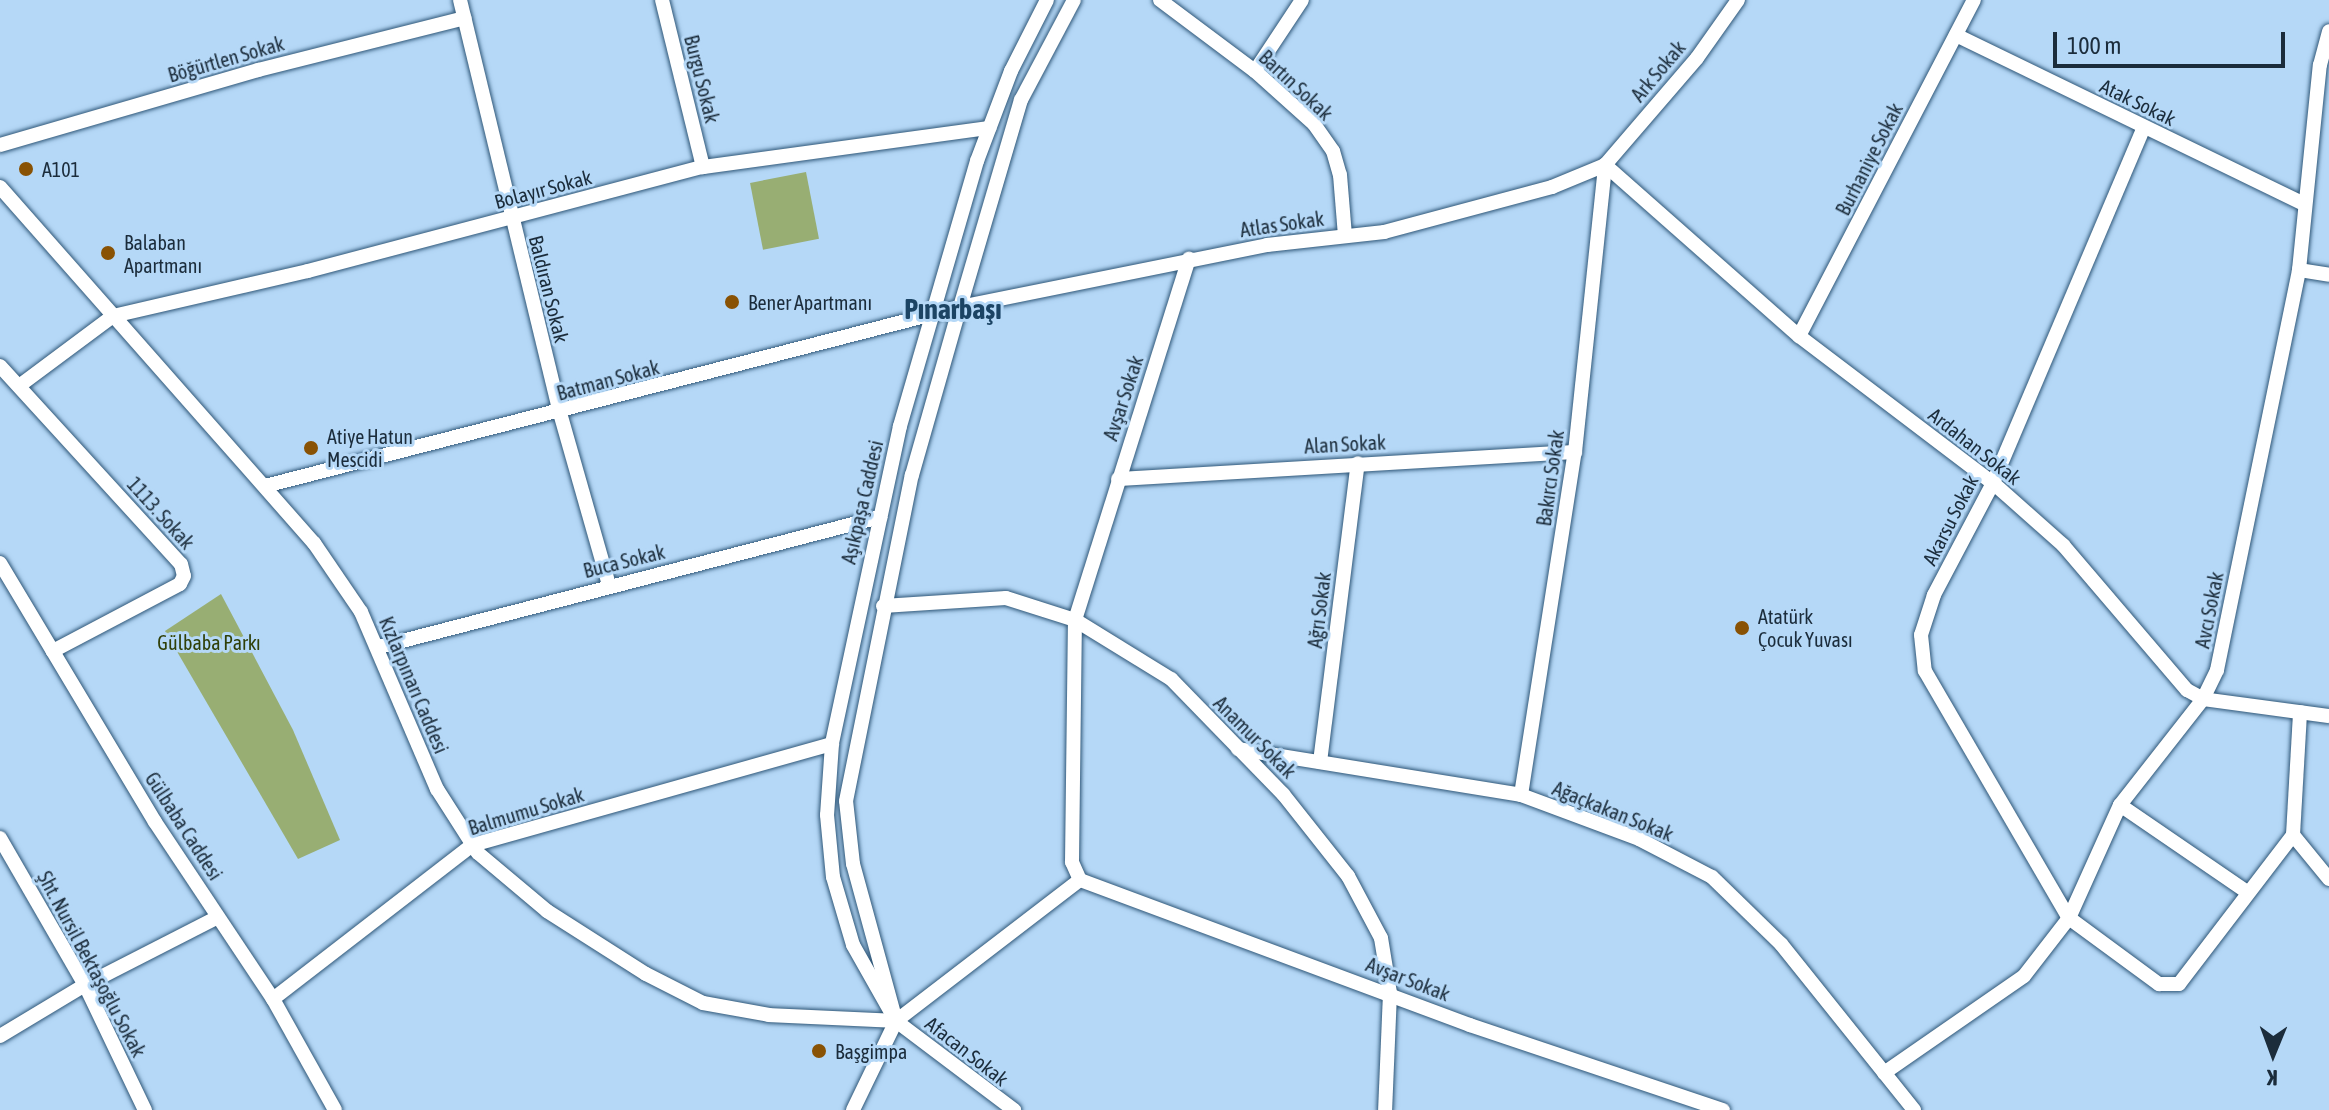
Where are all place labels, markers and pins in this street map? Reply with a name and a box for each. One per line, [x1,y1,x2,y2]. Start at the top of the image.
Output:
place label: A101 [42,157,80,181]
marker: A101 [17,160,35,178]
place label: Balaban Apartmanı [124,230,202,277]
marker: Balaban Apartmanı [99,244,117,262]
place label: Bener Apartmanı [748,290,872,314]
marker: Bener Apartmanı [723,293,741,311]
place label: Atiye Hatun Mescidi [327,424,413,471]
marker: Atiye Hatun Mescidi [302,439,320,457]
place label: Atatürk Çocuk Yuvası [1758,604,1853,651]
marker: Atatürk Çocuk Yuvası [1733,619,1751,637]
place label: Başgimpa [835,1039,907,1063]
marker: Başgimpa [810,1042,828,1060]

